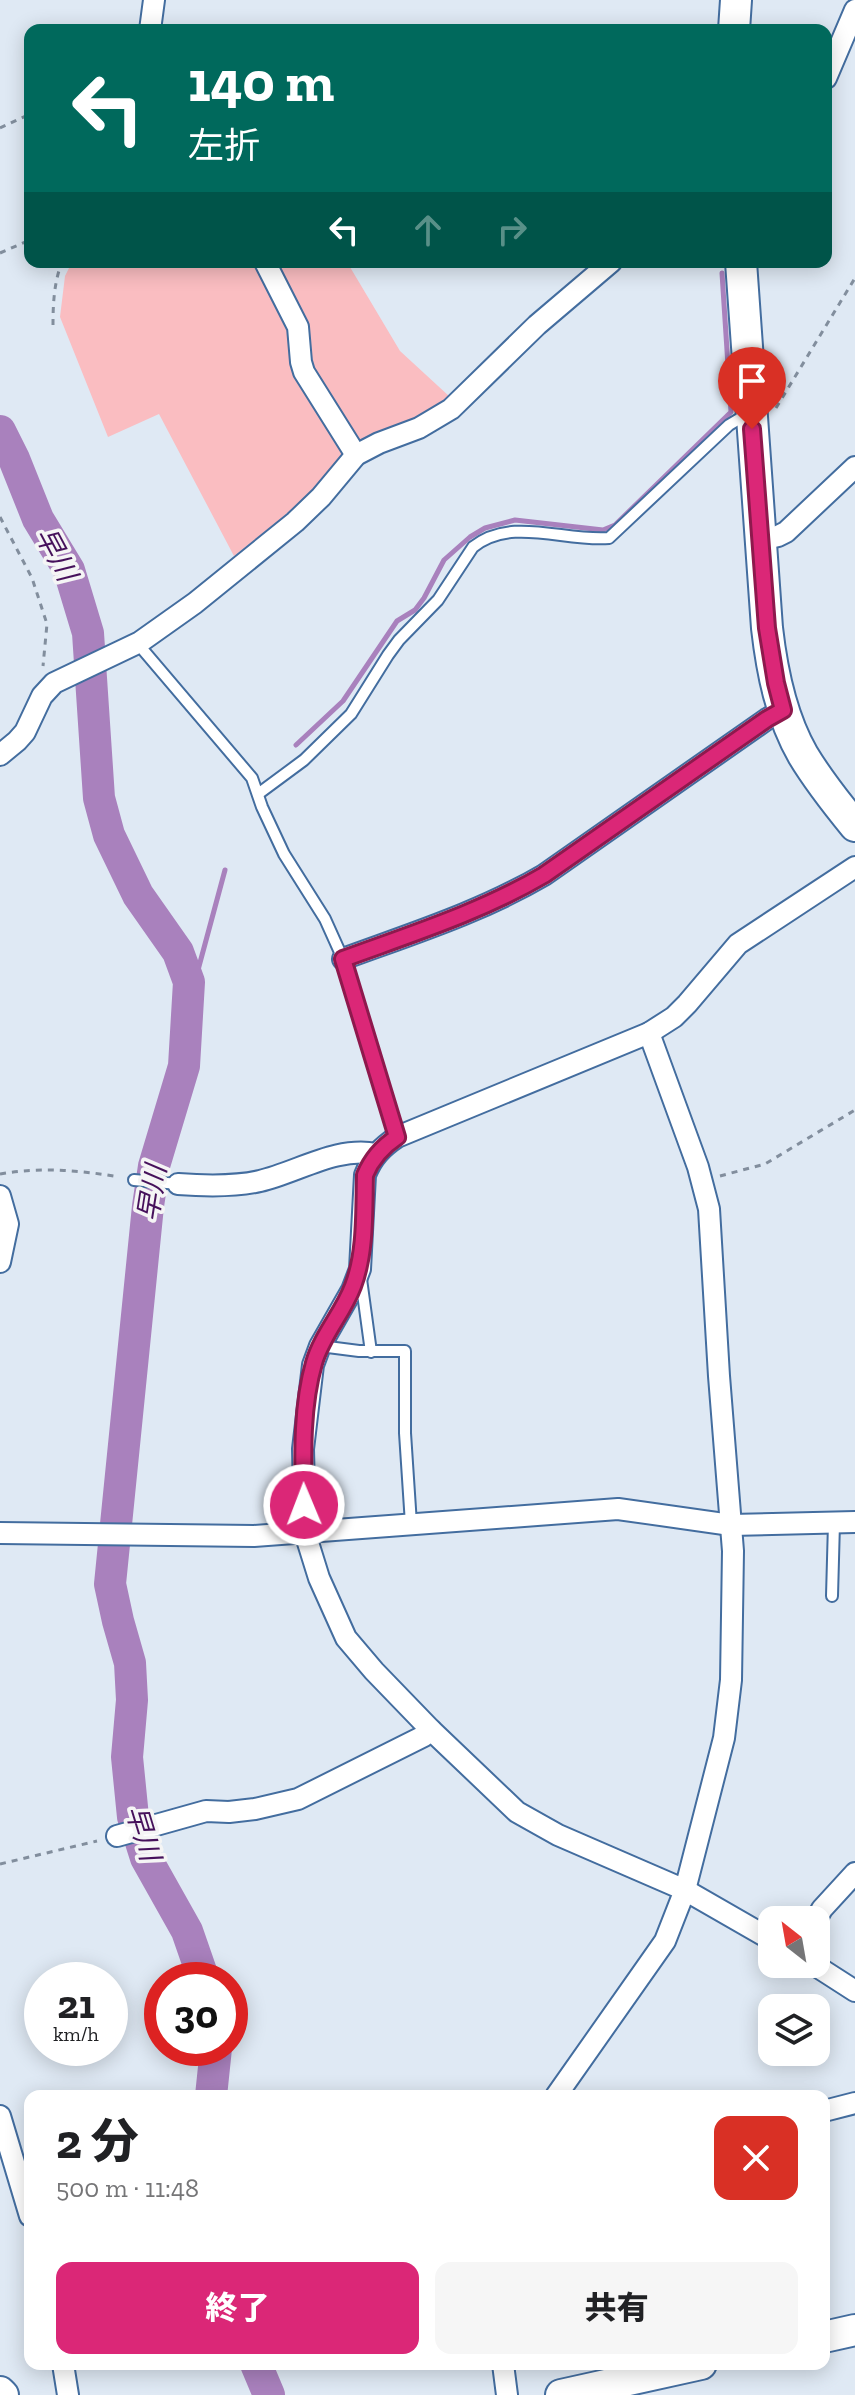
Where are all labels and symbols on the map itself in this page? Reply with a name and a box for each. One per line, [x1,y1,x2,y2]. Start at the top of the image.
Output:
pin [718,347,786,429]
water label: 早川 [28,522,85,589]
water label: 早川 [131,1160,173,1223]
position arrow [262,1463,346,1547]
water label: 早川 [119,1801,168,1867]
north arrow [758,1906,830,1978]
speed limit sign: 30 [144,1962,248,2066]

